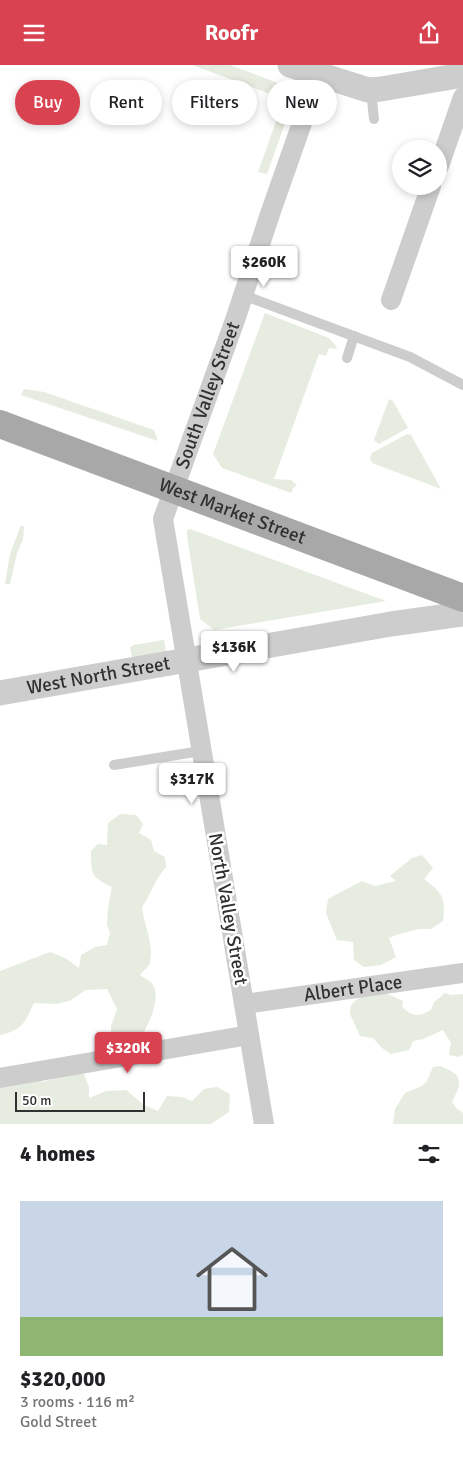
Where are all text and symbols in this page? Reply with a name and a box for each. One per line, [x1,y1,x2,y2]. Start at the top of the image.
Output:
icon: menu [20,19,48,47]
text: Roofr [205,19,258,46]
icon: share [415,19,443,47]
chip: Buy [15,80,80,125]
chip: Rent [90,80,162,125]
chip: Filters [172,80,257,125]
chip: New [267,80,337,125]
map controls [392,140,447,195]
button: layers [392,140,447,195]
pin: $260K [229,245,299,288]
text: $260K [242,252,286,272]
street label: South Valley Street [170,318,245,472]
street label: West Market Street [155,473,309,550]
pin: $136K [199,631,269,673]
text: $136K [212,637,256,657]
street label: West North Street [25,651,172,700]
pin: $317K [157,763,227,805]
text: $317K [170,769,214,789]
street label: North Valley Street [203,831,253,987]
street label: Albert Place [302,970,404,1007]
pin: $320K [93,1031,163,1074]
text: $320K [106,1038,150,1058]
scale bar [15,1089,145,1112]
text: 50 m [22,1092,51,1109]
icon: filters [415,1140,443,1168]
text: 4 homes [20,1141,95,1167]
icon: home [187,1234,277,1324]
text: $320,000 [20,1366,106,1392]
text: 3 rooms · 116 m² [20,1392,135,1412]
text: Gold Street [20,1412,97,1432]

